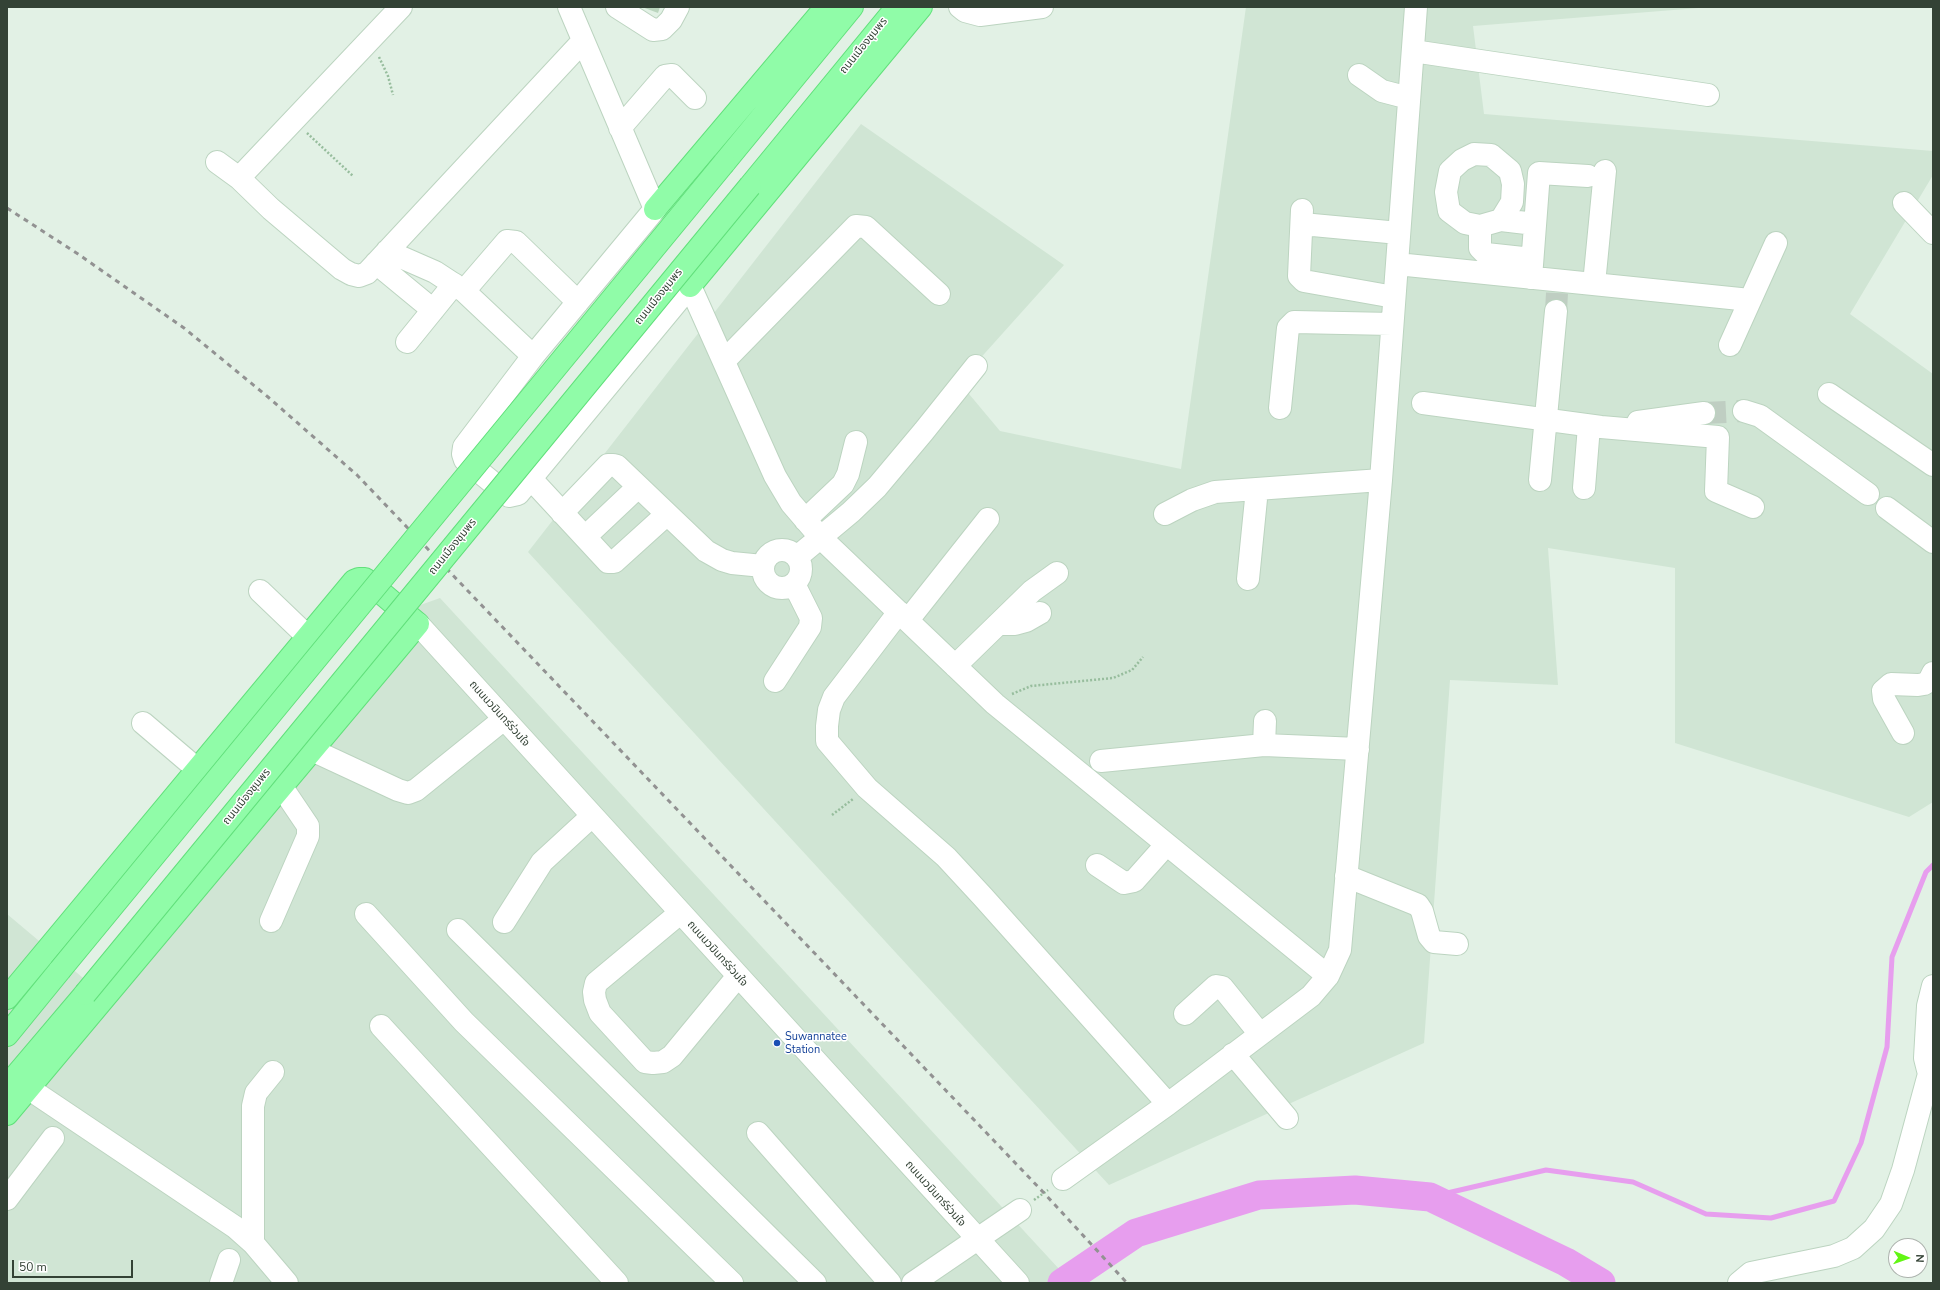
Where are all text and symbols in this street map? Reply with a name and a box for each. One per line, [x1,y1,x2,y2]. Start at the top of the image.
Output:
street label: ถนนเมืองชุมพร [837,15,891,77]
street label: ถนนเมืองชุมพร [632,266,686,328]
street label: ถนนเมืองชุมพร [426,516,480,578]
street label: ถนนนวมินทร์ร่วมใจ [466,678,532,750]
street label: ถนนเมืองชุมพร [220,766,274,828]
street label: ถนนนวมินทร์ร่วมใจ [684,918,750,990]
place label: Suwannatee Station [785,1030,847,1056]
marker: Suwannatee Station [772,1038,782,1048]
street label: ถนนนวมินทร์ร่วมใจ [902,1158,968,1230]
north arrow [1888,1238,1928,1278]
scale bar [14,1252,135,1278]
text: N [1912,1254,1927,1263]
text: 50 m [19,1259,47,1275]

